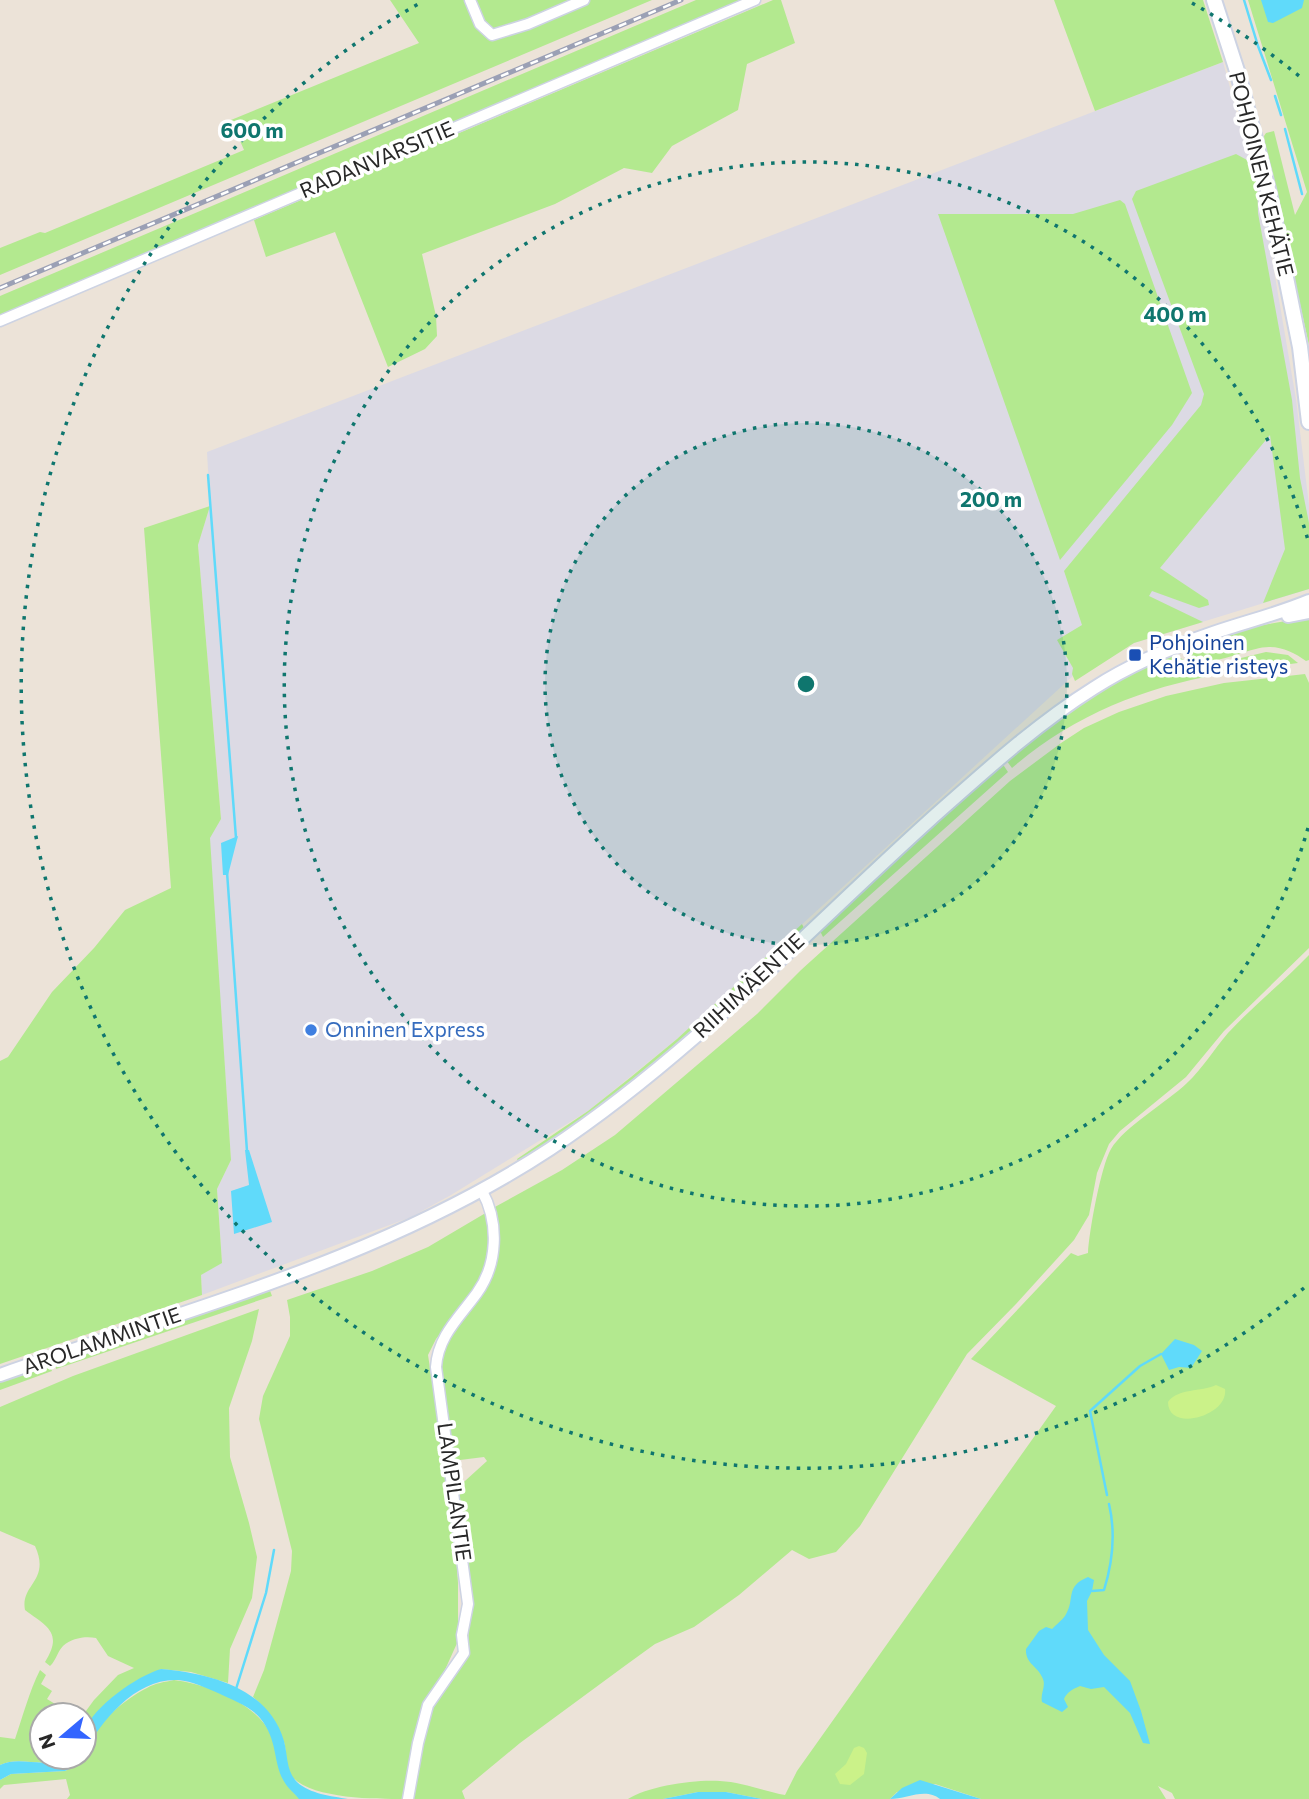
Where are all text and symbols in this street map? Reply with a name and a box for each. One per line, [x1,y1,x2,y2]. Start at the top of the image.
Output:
street label: POHJOINEN KEHÄTIE [1225,69,1300,279]
street label: RADANVARSITIE [296,115,457,202]
text: 600 m [220,117,284,142]
text: 400 m [1143,301,1207,326]
text: 200 m [960,486,1022,511]
place label: Pohjoinen Kehätie risteys [1149,629,1288,678]
marker: Pohjoinen Kehätie risteys [1127,647,1143,663]
centre of rings [794,672,818,696]
street label: RIIHIMÄENTIE [687,927,808,1043]
place label: Onninen Express [325,1016,485,1041]
marker: Onninen Express [303,1022,319,1038]
street label: AROLAMMINTIE [19,1301,184,1378]
street label: LAMPILANTIE [433,1421,478,1563]
north arrow [28,1701,98,1771]
text: N [33,1731,60,1752]

